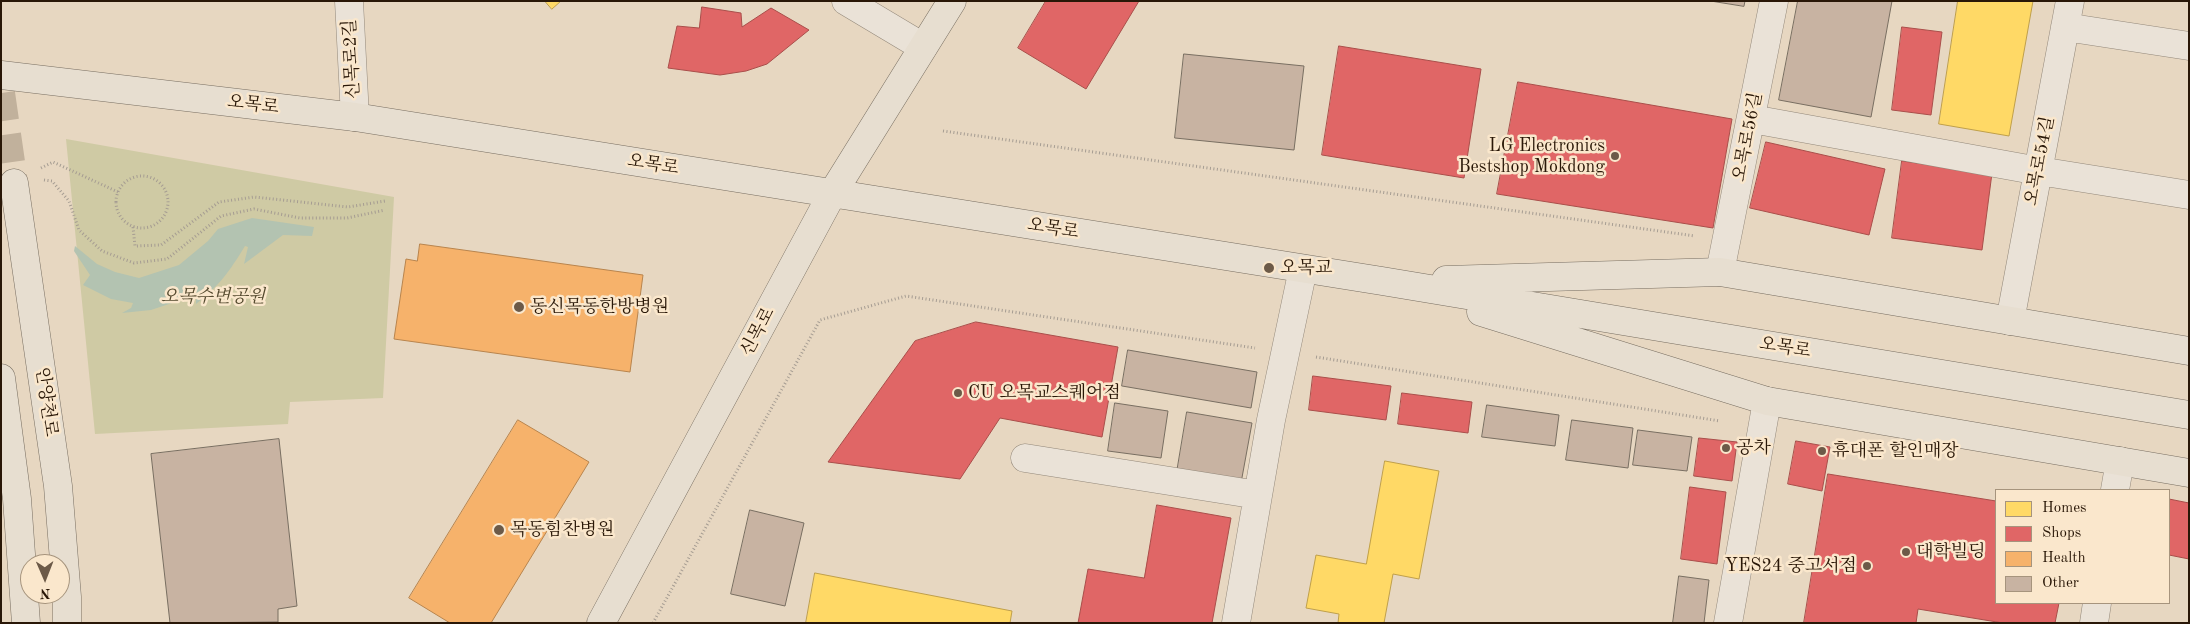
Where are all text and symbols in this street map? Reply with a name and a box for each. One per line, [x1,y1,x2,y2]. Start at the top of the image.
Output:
street label: 신목로2길 [339,18,365,100]
street label: 오목로 [226,91,280,119]
street label: 오목로56길 [1729,91,1767,183]
street label: 오목로54길 [2021,115,2059,207]
place label: LG Electronics Bestshop Mokdong [1458,135,1605,178]
street label: 오목로 [626,150,680,180]
marker: LG Electronics Bestshop Mokdong [1609,150,1621,162]
street label: 오목로 [1026,214,1080,244]
place label: 오목교 [1280,257,1332,279]
marker: 오목교 [1262,261,1276,275]
park label: 오목수변공원 [161,286,265,308]
place label: 동신목동한방병원 [530,296,669,318]
marker: 동신목동한방병원 [512,300,526,314]
street label: 신목로 [736,304,780,360]
street label: 오목로 [1758,333,1812,363]
street label: 안양천로 [30,366,62,438]
place label: CU 오목교스퀘어점 [968,382,1121,404]
marker: CU 오목교스퀘어점 [952,387,964,399]
place label: 공차 [1736,437,1771,459]
place label: 휴대폰 할인매장 [1832,440,1959,462]
marker: 공차 [1720,442,1732,454]
marker: 휴대폰 할인매장 [1816,445,1828,457]
legend [1995,489,2170,604]
text: Homes [2042,501,2087,516]
place label: 목동힘찬병원 [510,519,614,541]
marker: 목동힘찬병원 [492,523,506,537]
text: Shops [2042,526,2081,541]
place label: 대학빌딩 [1916,541,1986,563]
marker: 대학빌딩 [1900,546,1912,558]
text: Health [2042,551,2086,566]
north arrow [20,554,70,604]
place label: YES24 중고서점 [1725,555,1857,577]
marker: YES24 중고서점 [1861,560,1873,572]
text: Other [2042,576,2079,591]
text: N [40,586,51,600]

